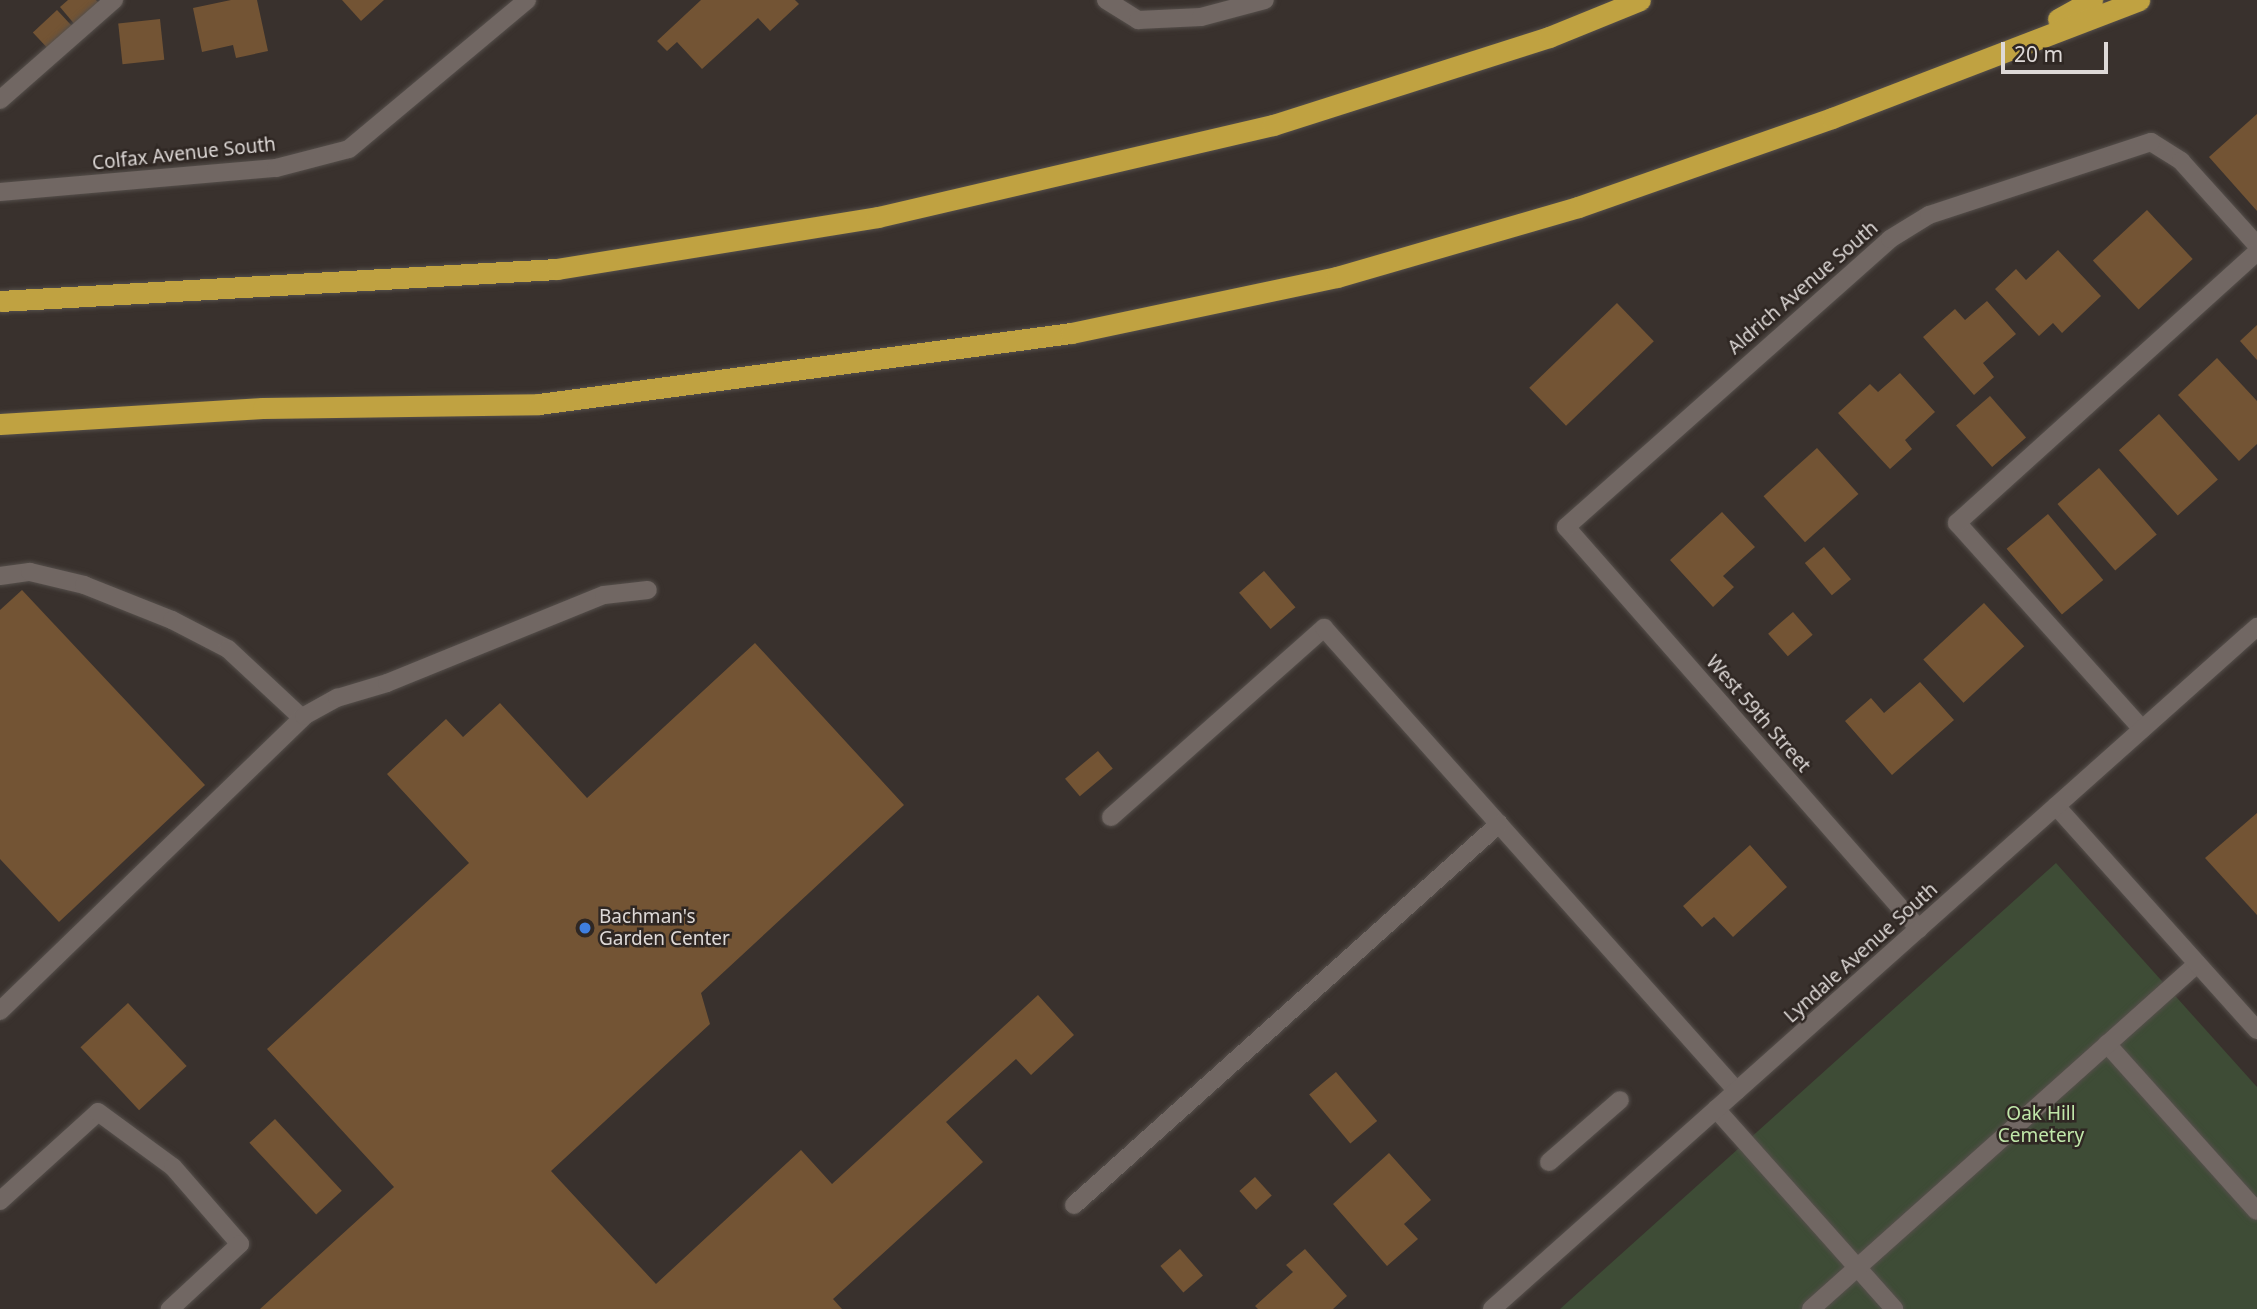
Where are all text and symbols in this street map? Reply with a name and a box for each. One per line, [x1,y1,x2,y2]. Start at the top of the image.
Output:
scale bar [2005,28,2112,72]
text: 20 m [2014,40,2063,68]
street label: Colfax Avenue South [91,133,277,175]
street label: Aldrich Avenue South [1723,217,1883,359]
street label: West 59th Street [1701,651,1815,777]
street label: Lyndale Avenue South [1780,878,1942,1028]
place label: Bachman's Garden Center [599,906,730,950]
marker: Bachman's Garden Center [577,920,593,936]
park label: Oak Hill Cemetery [1998,1103,2084,1147]

